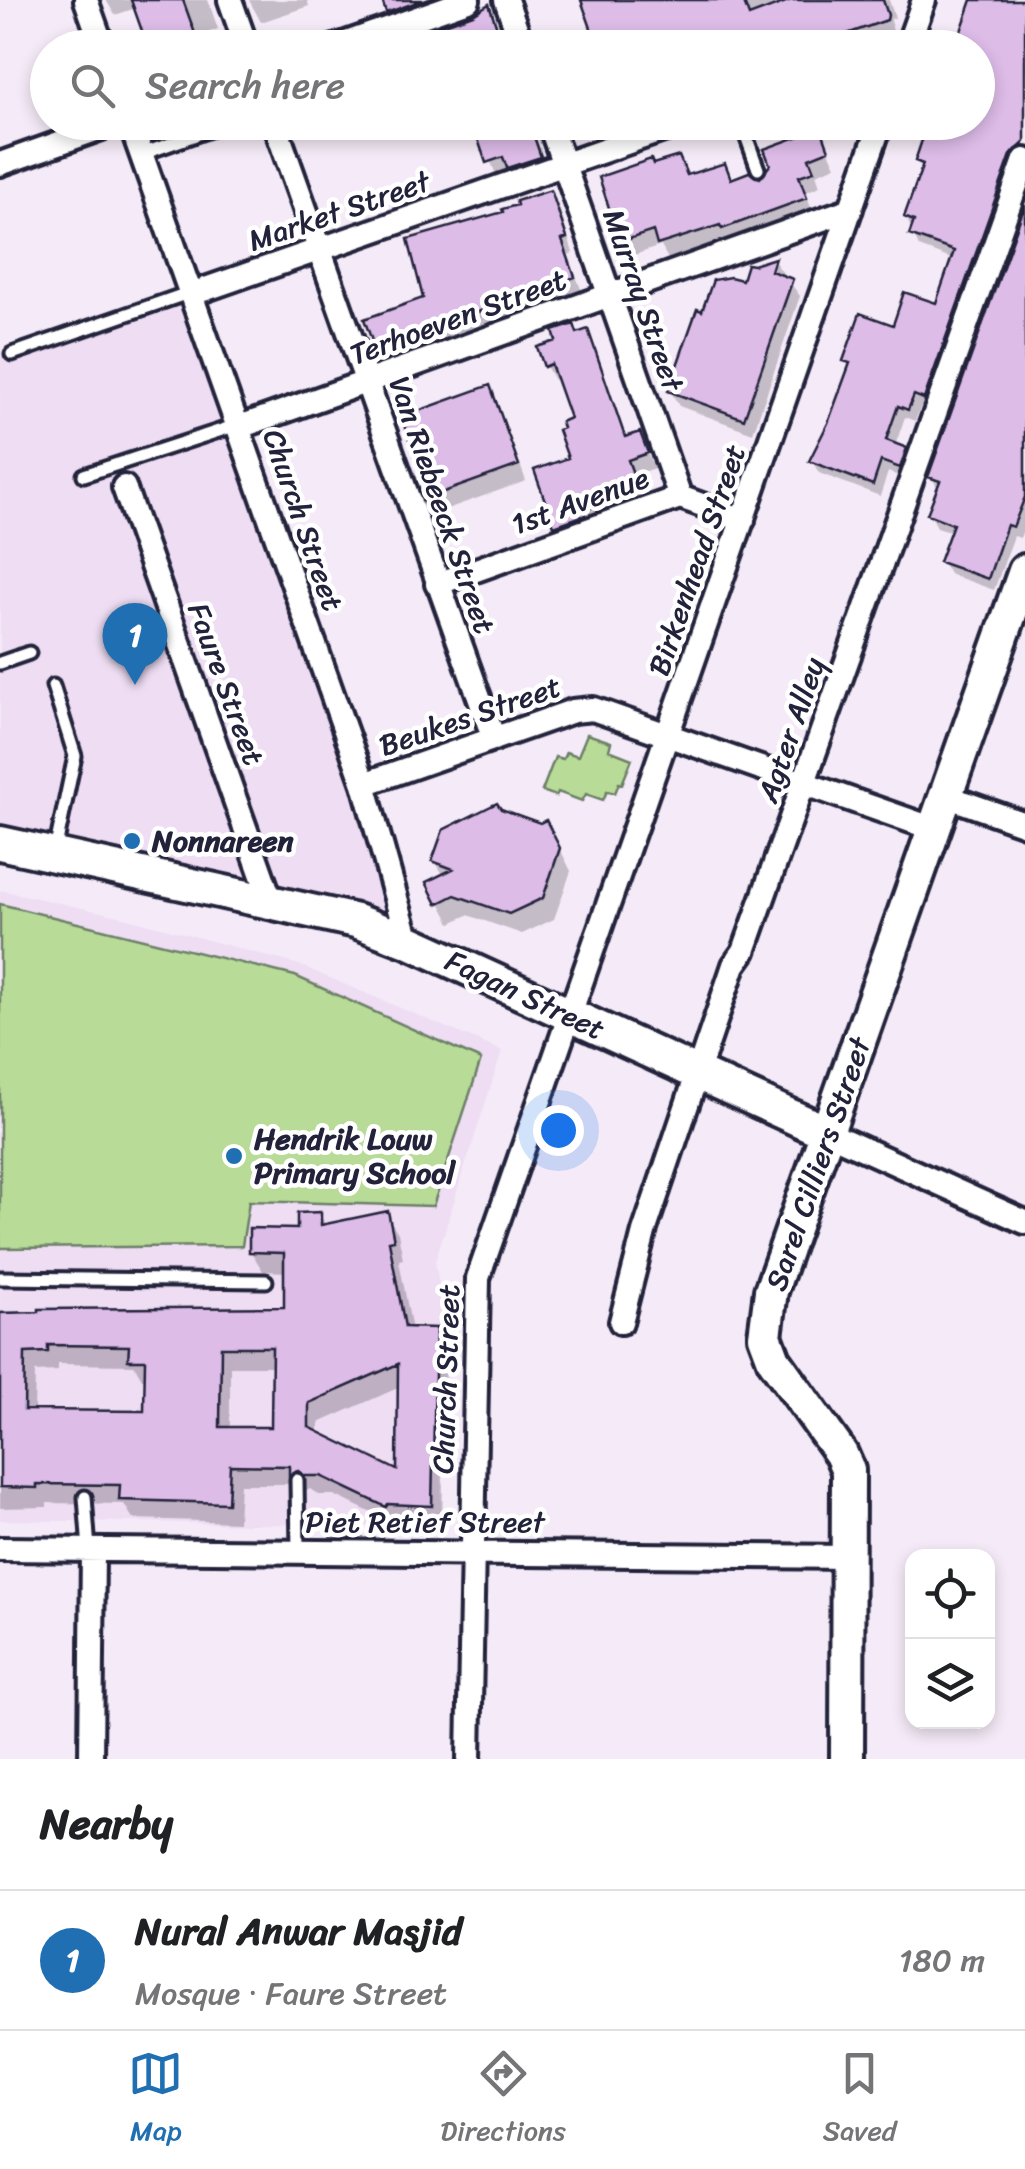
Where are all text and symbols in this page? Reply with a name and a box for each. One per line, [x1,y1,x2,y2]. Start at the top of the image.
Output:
search box [30,30,995,140]
text: Search here [145,52,345,119]
icon: search [65,58,120,113]
street label: Market Street [241,154,439,267]
street label: Murray Street [587,202,700,400]
street label: Terhoeven Street [342,253,574,381]
street label: Van Riebeeck Street [373,369,511,641]
street label: Church Street [247,422,359,618]
street label: Birkenhead Street [632,437,762,683]
street label: 1st Avenue [503,451,657,551]
street label: Faure Street [172,595,280,773]
pin: 1 [102,602,168,685]
street label: Agter Alley [741,649,841,811]
street label: Beukes Street [372,660,568,772]
place label: Nonnareen [151,814,295,868]
marker: Nonnareen [121,830,143,852]
street label: Fagan Street [436,934,614,1056]
street label: Sarel Cilliers Street [749,1028,887,1298]
your location [533,1105,584,1156]
place label: Hendrik Louw Primary School [254,1112,457,1200]
marker: Hendrik Louw Primary School [223,1145,245,1167]
street label: Church Street [416,1283,476,1475]
street label: Piet Retief Street [305,1495,547,1549]
map controls [905,1549,995,1729]
button: locate [905,1549,995,1639]
button: layers [905,1639,995,1729]
text: Nearby [40,1787,173,1861]
text: Nural Anwar Masjid [135,1898,462,1965]
text: 1 [66,1932,79,1989]
text: 180 m [899,1932,985,1989]
text: Mosque · Faure Street [135,1965,447,2022]
tab: Map [128,2046,183,2155]
tab: Directions [440,2046,566,2155]
tab: Saved [823,2046,897,2155]

